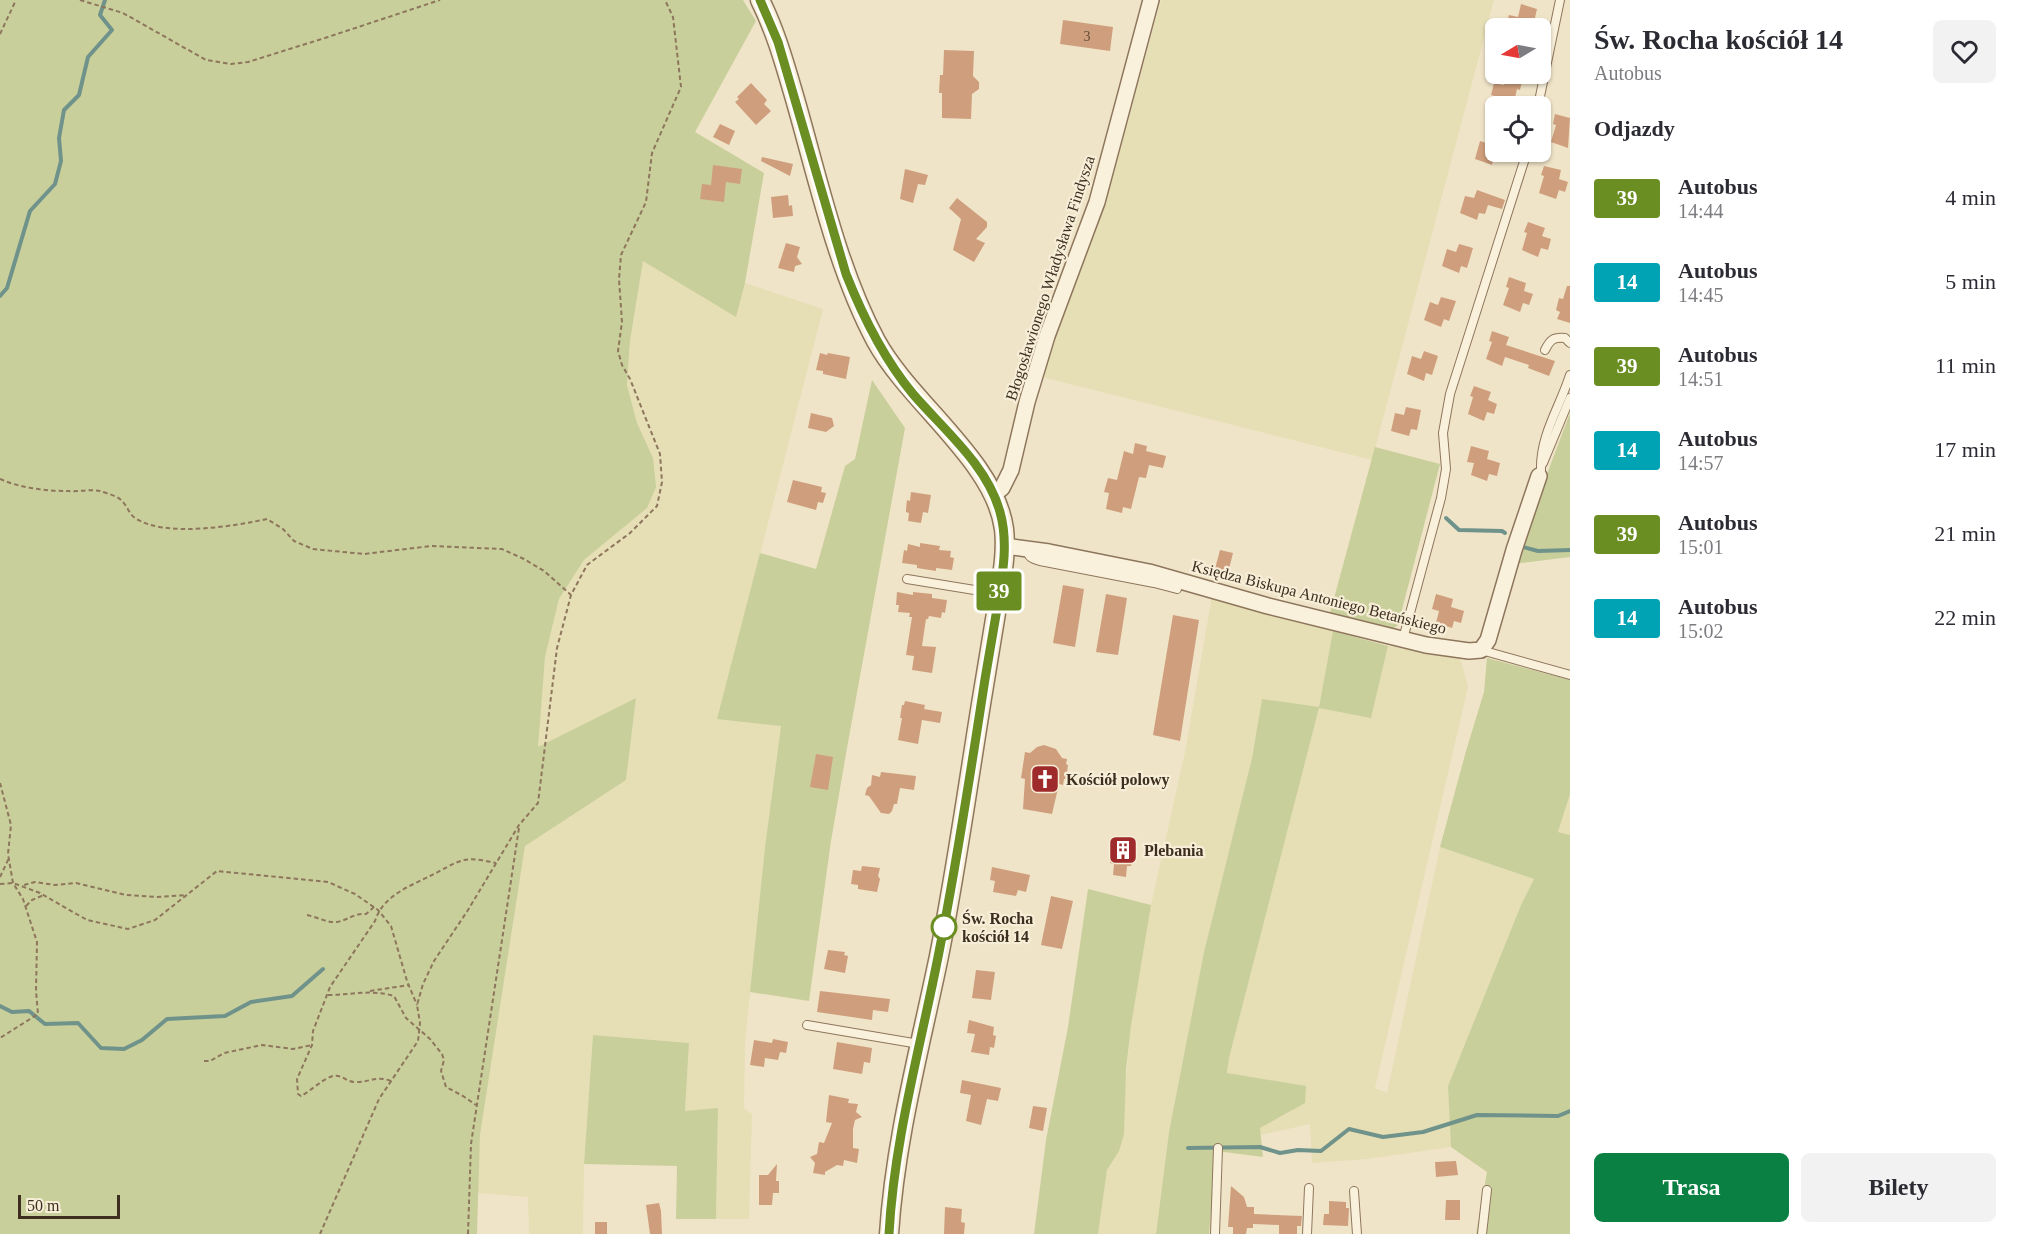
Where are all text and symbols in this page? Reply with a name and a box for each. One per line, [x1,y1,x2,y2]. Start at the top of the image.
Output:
north arrow [1485,18,1551,84]
map controls [1485,18,1551,162]
button: heart [1933,20,1996,83]
text: Św. Rocha kościół 14 [1594,24,1843,55]
house number: 3 [1084,29,1091,44]
text: Autobus [1594,62,1662,84]
button: locate [1485,96,1551,162]
text: Odjazdy [1594,116,1675,141]
street label: Błogosławionego Władysława Findysza [1002,153,1099,403]
text: Autobus [1678,174,1757,199]
text: 4 min [1945,185,1996,210]
text: 39 [1617,186,1638,210]
text: 14:44 [1678,200,1724,222]
text: Autobus [1678,258,1757,283]
text: 5 min [1945,269,1996,294]
text: 14 [1617,270,1638,294]
text: 14:45 [1678,284,1724,306]
text: Autobus [1678,342,1757,367]
text: 11 min [1935,353,1996,378]
text: 39 [1617,354,1638,378]
text: 14:51 [1678,368,1724,390]
text: Autobus [1678,426,1757,451]
text: 17 min [1934,437,1996,462]
text: 14 [1617,438,1638,462]
text: 14:57 [1678,452,1724,474]
text: Autobus [1678,510,1757,535]
text: 21 min [1934,521,1996,546]
text: 39 [1617,522,1638,546]
text: 15:01 [1678,536,1724,558]
street label: Księdza Biskupa Antoniego Betańskiego [1190,557,1448,638]
line badge: 39 [972,572,1026,610]
text: 39 [989,579,1010,603]
text: Autobus [1678,594,1757,619]
text: 22 min [1934,605,1996,630]
text: 14 [1617,606,1638,630]
text: 15:02 [1678,620,1724,642]
church icon: Kościół polowy [1029,763,1061,795]
place label: Kościół polowy [1066,771,1170,789]
building icon: Plebania [1107,834,1139,866]
place label: Plebania [1144,842,1204,859]
place label: Św. Rocha kościół 14 [962,909,1033,945]
marker: Św. Rocha kościół 14 [931,914,957,940]
button: Trasa [1594,1153,1789,1222]
button: Bilety [1801,1153,1996,1222]
scale bar [18,1192,120,1220]
text: 50 m [27,1197,59,1214]

